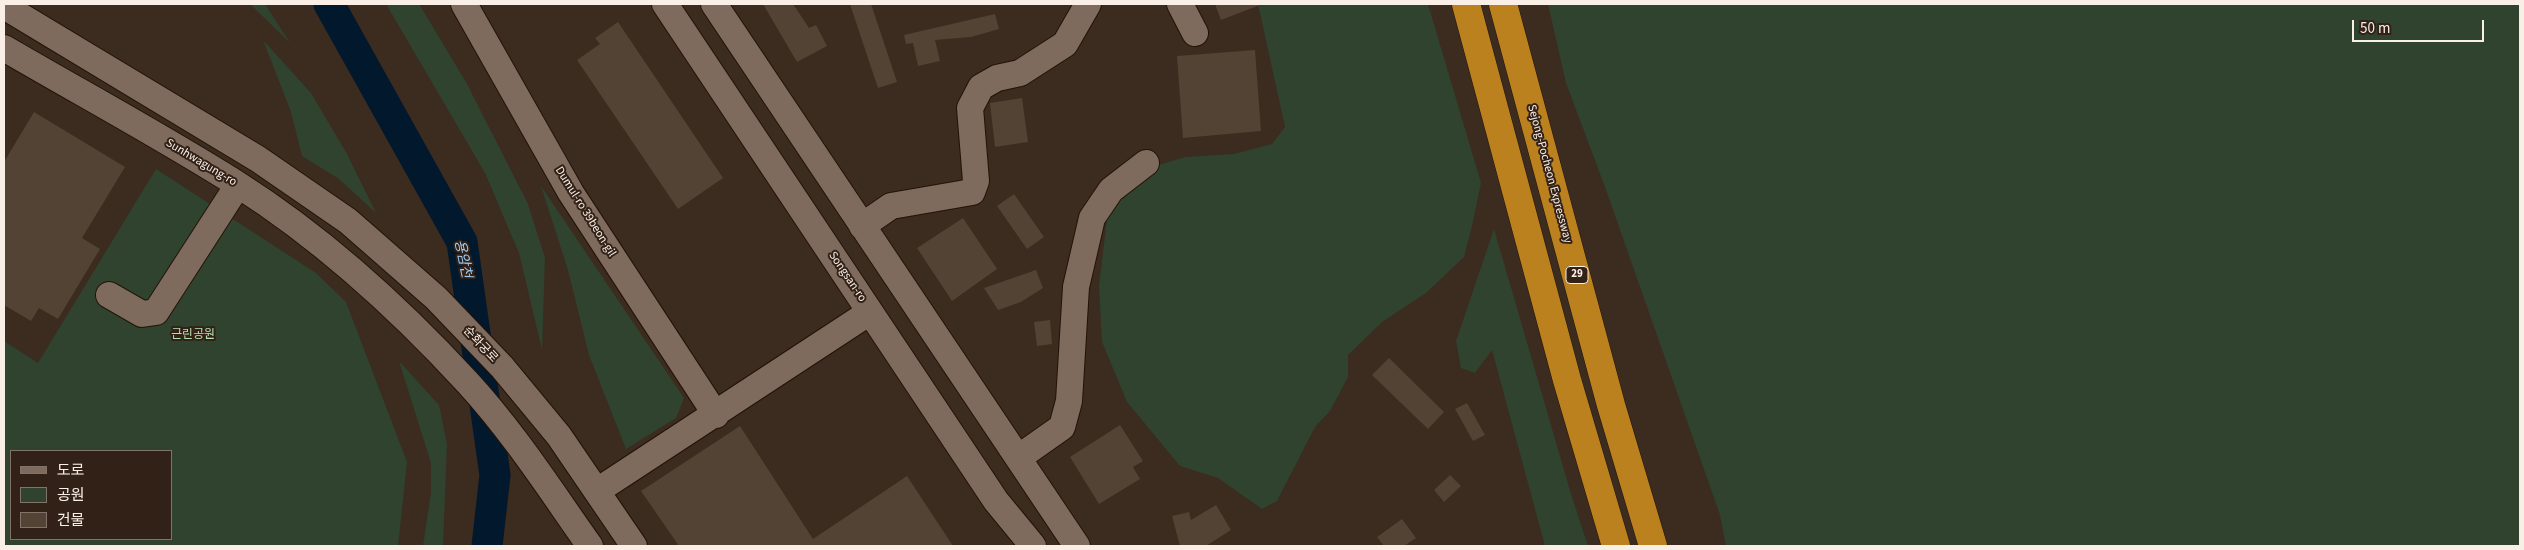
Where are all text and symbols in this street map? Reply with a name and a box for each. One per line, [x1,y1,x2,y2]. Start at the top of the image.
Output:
scale bar [2354,10,2486,42]
text: 50 m [2360,18,2390,39]
street label: Sejong-Pocheon Expressway [1524,103,1574,245]
street label: Sunhwagung-ro [163,136,239,190]
street label: Dumul-ro 39beon-gil [551,164,619,260]
water label: 용암천 [450,238,474,280]
street label: Songsan-ro [825,249,869,305]
road number: 29 [1566,266,1588,284]
street label: 순화궁로 [460,324,500,366]
park label: 근린공원 [171,328,215,342]
legend [10,450,172,540]
text: 도로 [57,460,85,481]
text: 공원 [57,485,85,506]
text: 건물 [57,510,85,531]

